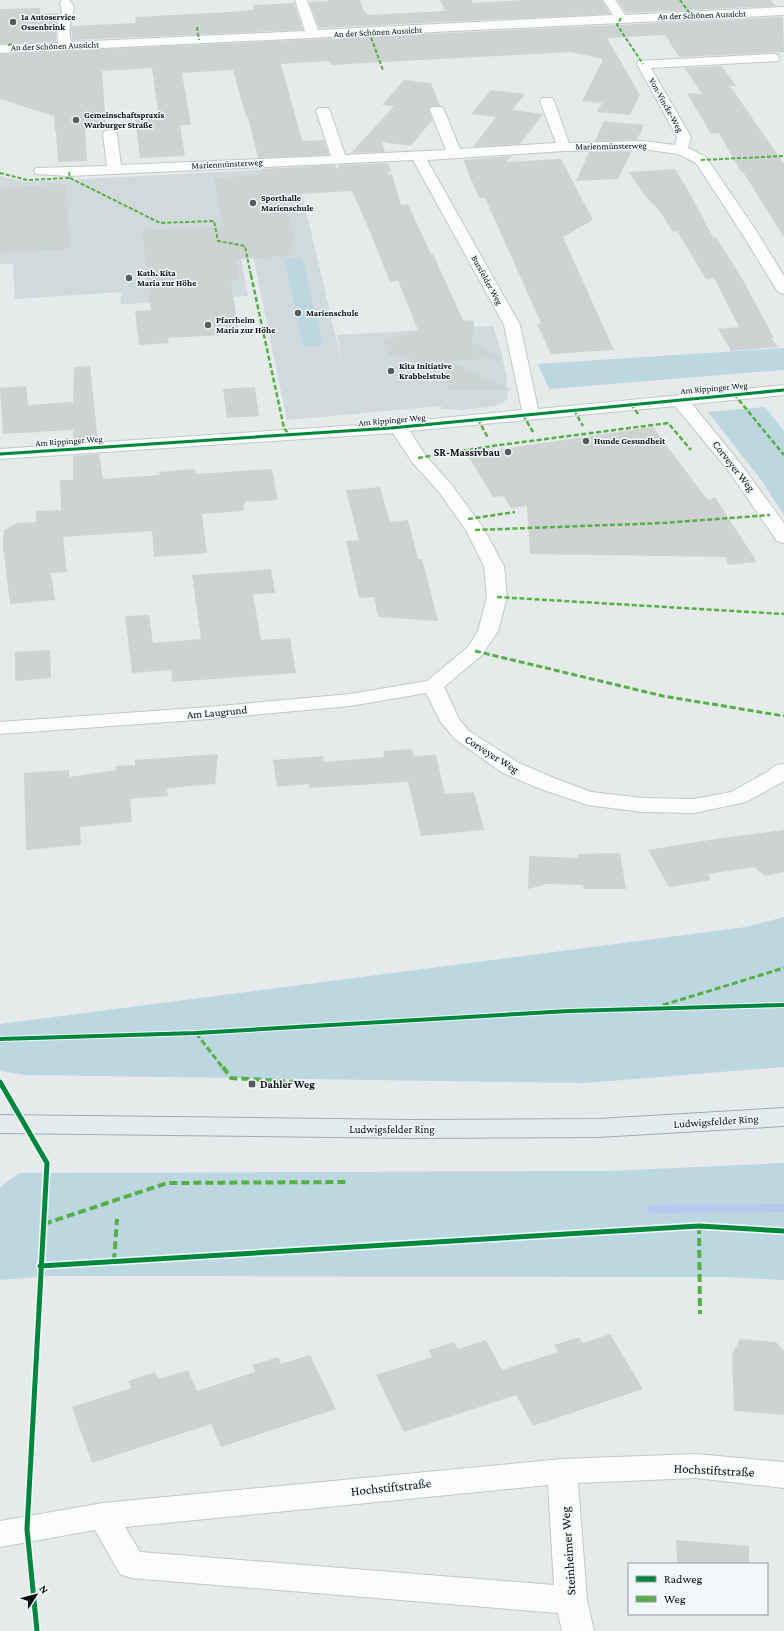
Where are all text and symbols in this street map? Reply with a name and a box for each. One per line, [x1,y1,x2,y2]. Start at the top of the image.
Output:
street label: An der Schönen Aussicht [658,8,747,22]
place label: 1a Autoservice Ossenbrink [21,12,75,32]
marker: 1a Autoservice Ossenbrink [8,17,18,27]
street label: An der Schönen Aussicht [334,25,423,39]
street label: An der Schönen Aussicht [11,39,100,53]
street label: Von-Vincke-Weg [647,76,685,134]
place label: Gemeinschaftspraxis Warburger Straße [83,110,164,130]
marker: Gemeinschaftspraxis Warburger Straße [71,115,81,125]
street label: Marienmünsterweg [575,140,647,152]
street label: Marienmünsterweg [191,157,264,171]
place label: Sporthalle Marienschule [261,193,314,213]
marker: Sporthalle Marienschule [248,198,258,208]
street label: Bursfelder Weg [469,253,505,307]
place label: Kath. Kita Maria zur Höhe [137,268,196,288]
marker: Kath. Kita Maria zur Höhe [124,273,134,283]
marker: Marienschule [293,308,303,318]
place label: Marienschule [306,308,359,318]
place label: Pfarrheim Maria zur Höhe [216,315,275,335]
marker: Pfarrheim Maria zur Höhe [203,320,213,330]
place label: Kita Initiative Krabbelstube [399,361,452,381]
marker: Kita Initiative Krabbelstube [386,366,396,376]
street label: Am Rippinger Weg [680,380,749,396]
street label: Am Rippinger Weg [358,412,427,428]
street label: Am Rippinger Weg [35,434,104,448]
marker: Hunde Gesundheit [581,436,591,446]
place label: Hunde Gesundheit [594,436,666,446]
street label: Corveyer Weg [710,438,758,495]
place label: SR-Massivbau [434,446,501,458]
marker: SR-Massivbau [503,447,513,457]
street label: Am Laugrund [186,703,248,722]
street label: Corveyer Weg [462,733,522,777]
place label: Dahler Weg [260,1078,315,1090]
marker: Dahler Weg [247,1079,257,1089]
street label: Ludwigsfelder Ring [673,1112,760,1131]
street label: Ludwigsfelder Ring [349,1123,435,1136]
street label: Hochstiftstraße [673,1460,755,1480]
street label: Hochstiftstraße [350,1475,432,1499]
street label: Steinheimer Weg [557,1505,579,1596]
legend [628,1563,768,1615]
text: Radweg [664,1572,702,1586]
north arrow [16,1575,56,1615]
text: N [37,1583,51,1596]
text: Weg [664,1592,686,1606]

